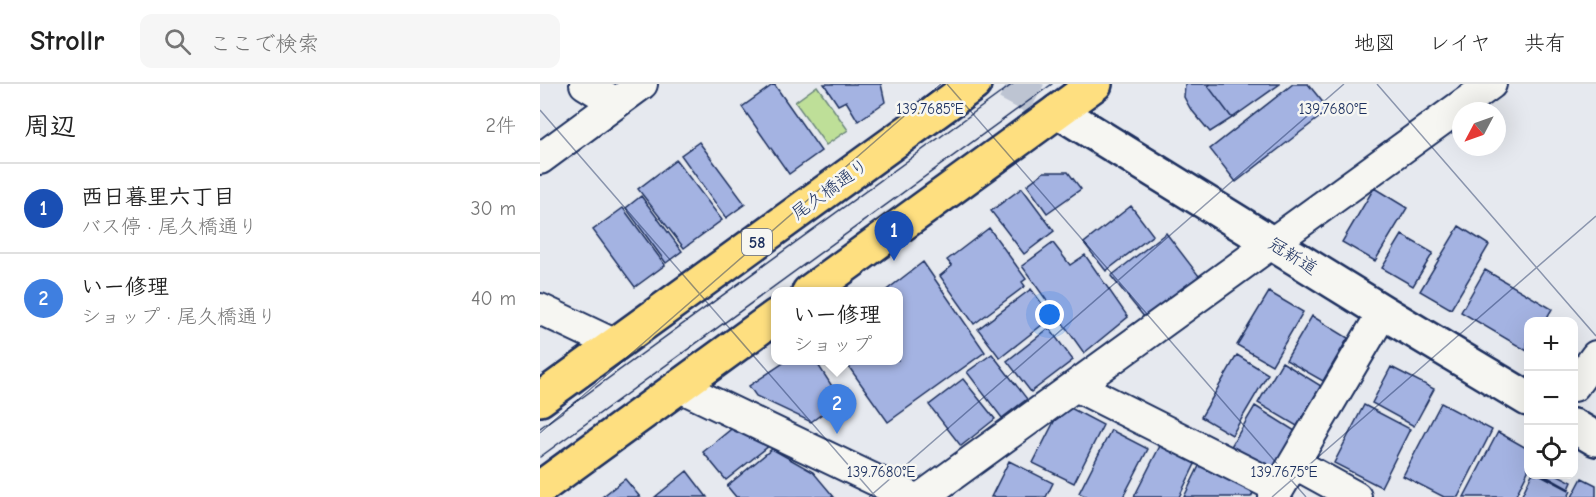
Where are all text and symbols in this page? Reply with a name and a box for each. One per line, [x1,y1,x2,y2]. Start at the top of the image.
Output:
search box [140,14,560,68]
text: Strollr [30,25,104,57]
icon: search [161,25,194,58]
text: ここで検索 [209,31,319,57]
text: 地図 [1354,31,1396,55]
text: レイヤ [1429,31,1491,55]
text: 共有 [1524,31,1566,55]
text: 139.7685°E [896,100,964,118]
text: 139.7680°E [1299,100,1367,118]
north arrow [1452,102,1506,156]
text: 周辺 [24,112,76,142]
text: 2件 [486,114,516,137]
street label: 尾久橋通り [788,154,873,224]
text: 西日暮里六丁目 [81,184,235,210]
text: 1 [40,197,47,220]
text: 30 m [470,197,516,220]
pin: 1 [874,212,914,261]
text: バス停 · 尾久橋通り [81,215,258,238]
road number: 58 [742,229,772,255]
street label: 冠新道 [1264,233,1321,280]
text: いー修理 [81,274,169,300]
text: 2 [39,287,48,310]
text: 40 m [471,287,516,310]
popup [771,287,903,365]
your location [1035,300,1064,329]
text: いー修理 [793,302,881,328]
text: ショップ · 尾久橋通り [81,305,277,328]
map controls [1524,317,1578,479]
button: + [1524,317,1578,371]
text: ショップ [793,333,872,356]
button: − [1524,371,1578,425]
pin: 2 [818,384,856,434]
button: locate [1524,425,1578,479]
text: 139.7680°E [847,463,915,481]
text: 139.7675°E [1251,463,1317,481]

